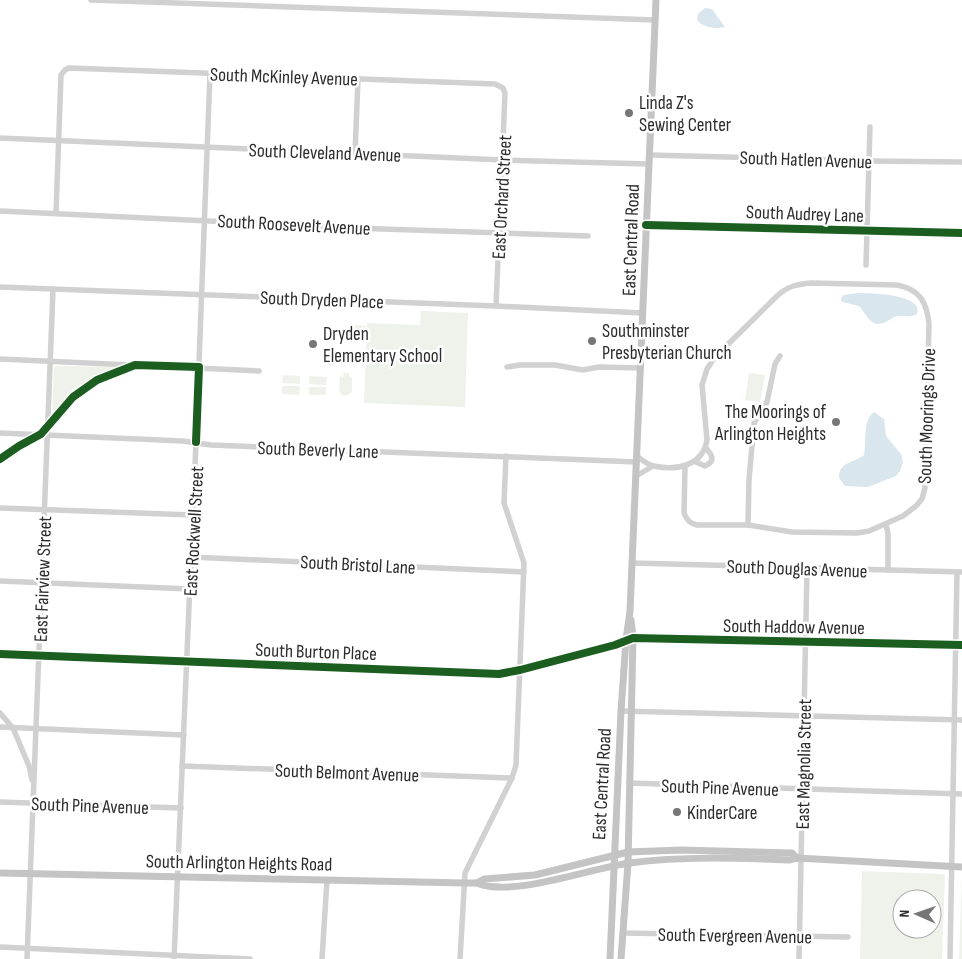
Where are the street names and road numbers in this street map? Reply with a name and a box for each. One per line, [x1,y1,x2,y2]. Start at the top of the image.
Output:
street label: South McKinley Avenue [210,63,358,92]
street label: East Orchard Street [488,134,517,260]
street label: South Cleveland Avenue [248,139,401,168]
street label: South Hatlen Avenue [739,147,873,174]
street label: East Central Road [618,184,645,296]
street label: South Audrey Lane [746,201,864,228]
street label: South Roosevelt Avenue [217,210,371,241]
street label: South Dryden Place [260,287,384,314]
street label: South Moorings Drive [914,348,941,484]
street label: South Beverly Lane [257,437,379,464]
street label: East Rockwell Street [180,465,209,597]
street label: East Fairview Street [30,515,57,642]
street label: South Bristol Lane [300,551,416,580]
street label: South Douglas Avenue [726,556,868,583]
street label: South Haddow Avenue [723,615,865,640]
street label: South Burton Place [255,639,377,666]
street label: East Magnolia Street [792,698,817,830]
street label: East Central Road [588,728,617,841]
street label: South Belmont Avenue [275,759,419,788]
street label: South Pine Avenue [661,775,779,802]
street label: South Pine Avenue [31,793,149,820]
street label: South Arlington Heights Road [146,850,332,877]
street label: South Evergreen Avenue [658,924,812,949]

